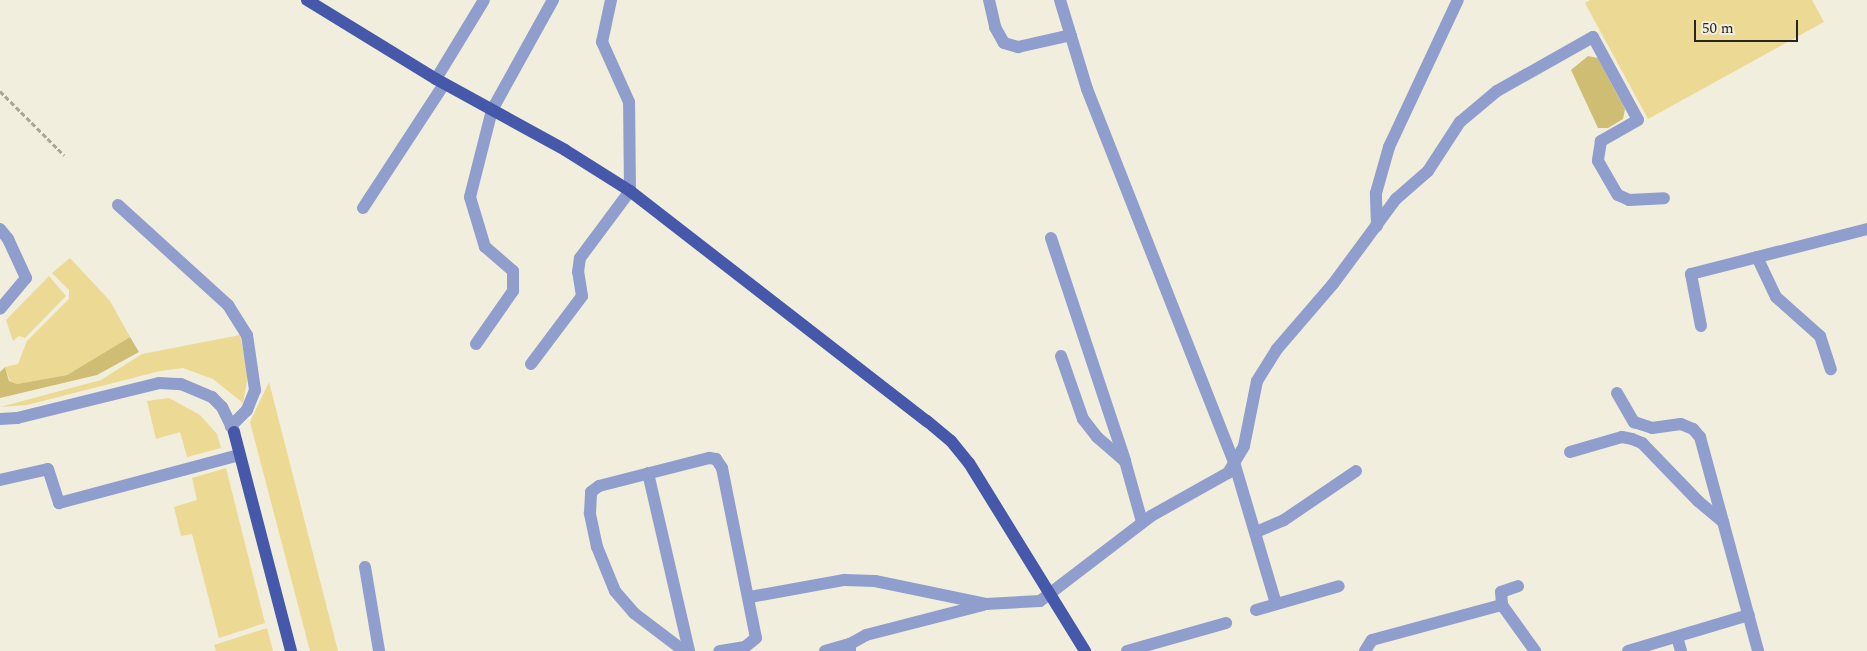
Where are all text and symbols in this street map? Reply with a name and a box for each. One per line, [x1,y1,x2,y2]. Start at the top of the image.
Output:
scale bar [1697,10,1801,42]
text: 50 m [1702,17,1734,40]

